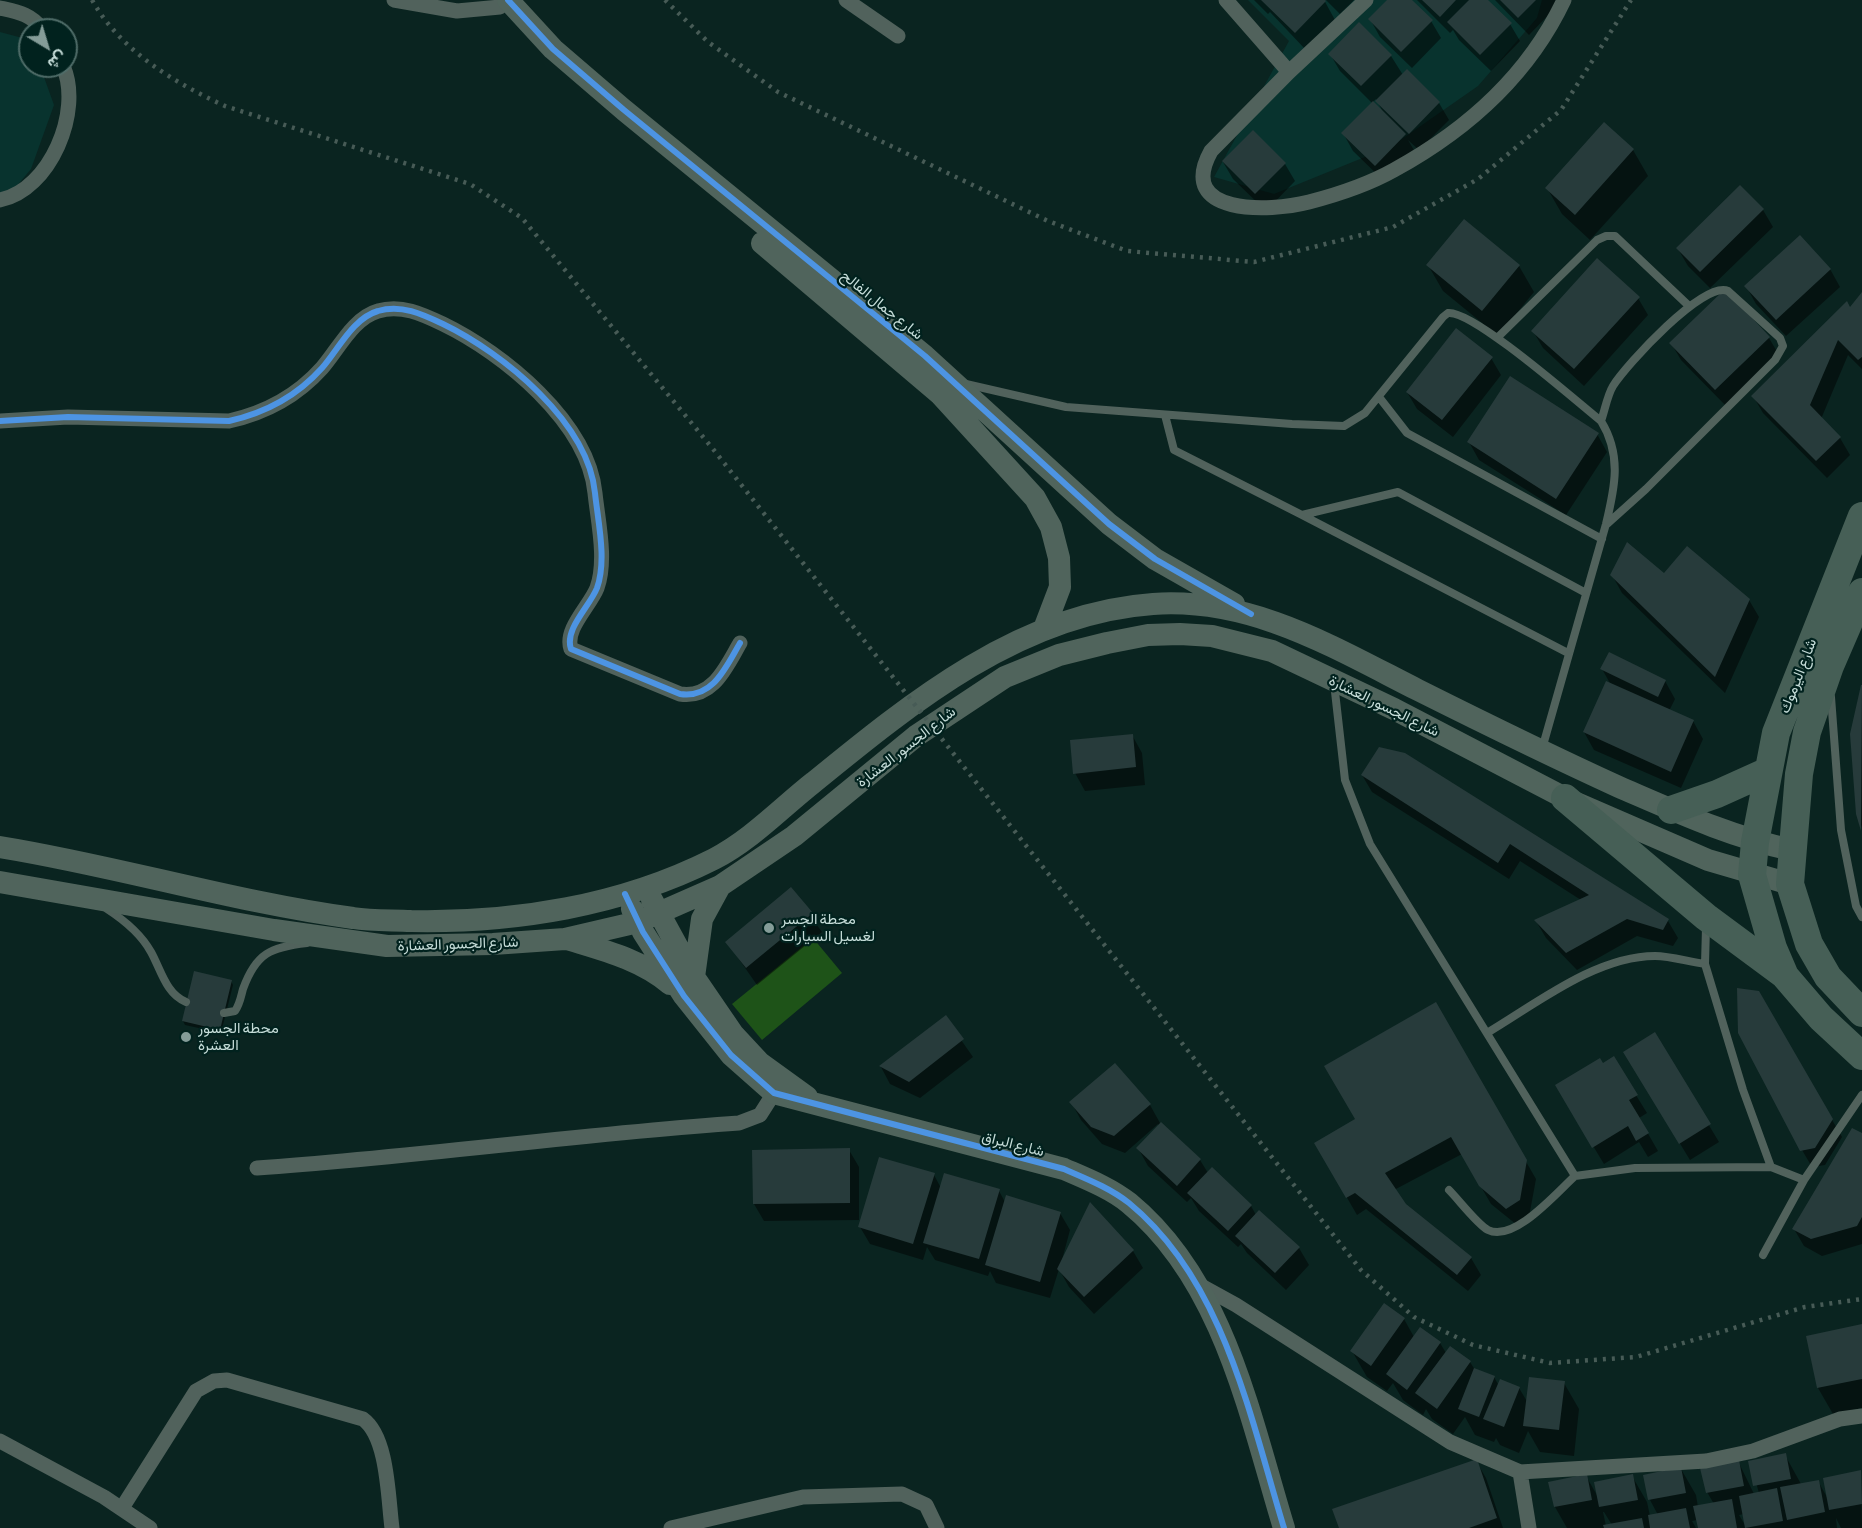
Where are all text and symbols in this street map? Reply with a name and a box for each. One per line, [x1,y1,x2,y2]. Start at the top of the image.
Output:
north arrow [18,18,78,78]
text: ش [45,48,71,74]
street label: شارع جمال الفالح [837,266,927,344]
street label: شارع اليرموك [1776,636,1820,716]
street label: شارع الجسور العشارة [1326,671,1442,741]
street label: شارع الجسور العشارة [853,703,959,791]
place label: محطة الجسر لغسيل السيارات [781,910,875,945]
marker: محطة الجسر لغسيل السيارات [762,921,776,935]
street label: شارع الجسور العشارة [397,933,519,955]
place label: محطة الجسور العشرة [198,1019,279,1054]
marker: محطة الجسور العشرة [179,1030,193,1044]
street label: شارع البراق [980,1128,1046,1160]

